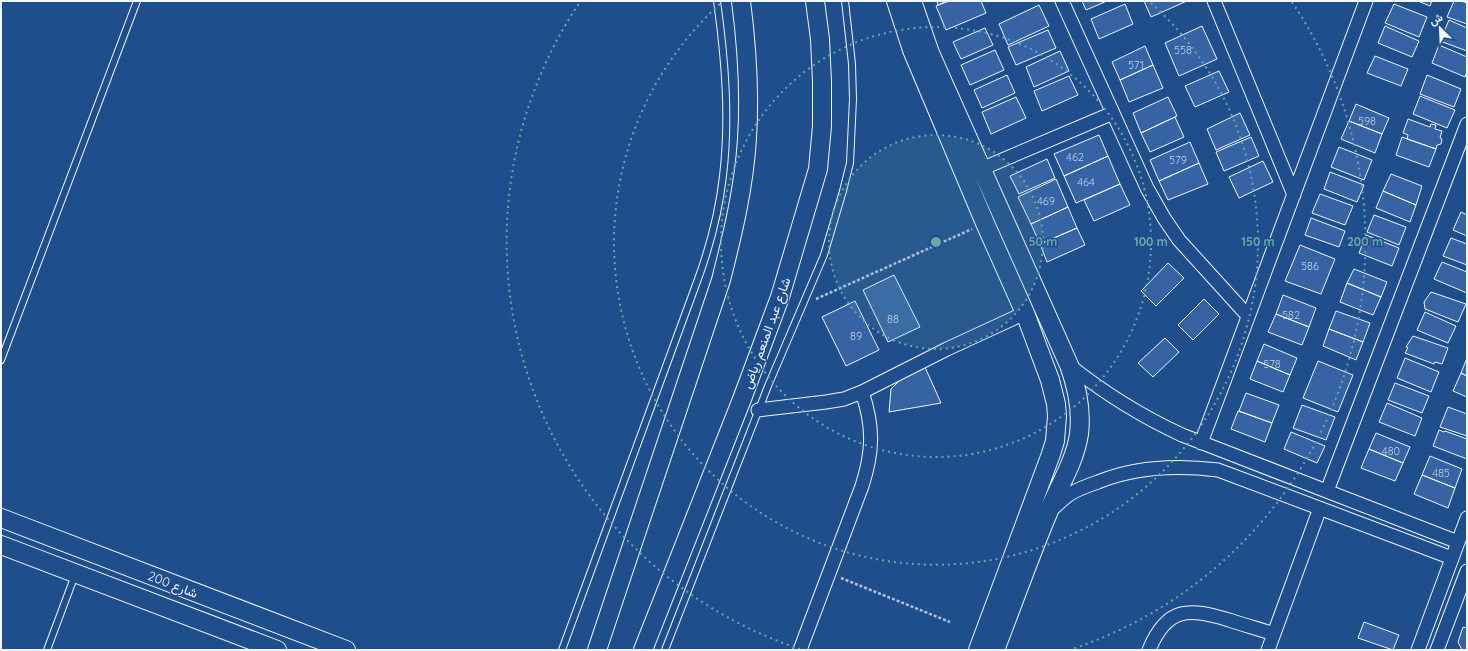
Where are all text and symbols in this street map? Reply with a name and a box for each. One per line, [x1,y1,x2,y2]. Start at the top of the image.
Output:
north arrow [1420,8,1460,48]
text: ش [1427,10,1445,28]
house number: 558 [1174,43,1192,57]
house number: 571 [1128,58,1144,72]
house number: 598 [1358,114,1376,128]
house number: 462 [1066,150,1084,164]
house number: 579 [1169,153,1187,167]
house number: 464 [1077,175,1095,189]
house number: 469 [1037,194,1055,208]
text: 50 m [1029,234,1057,249]
text: 100 m [1134,234,1168,249]
text: 150 m [1241,234,1275,249]
text: 200 m [1347,234,1383,249]
centre of rings [929,235,943,249]
house number: 586 [1301,259,1319,273]
street label: شارع عبد المنعم رياض [738,275,795,392]
house number: 582 [1282,308,1300,322]
house number: 88 [887,312,899,326]
house number: 89 [850,329,862,343]
house number: 578 [1263,357,1281,371]
house number: 480 [1382,444,1400,458]
house number: 485 [1432,466,1450,480]
street label: شارع 200 [145,567,200,603]

